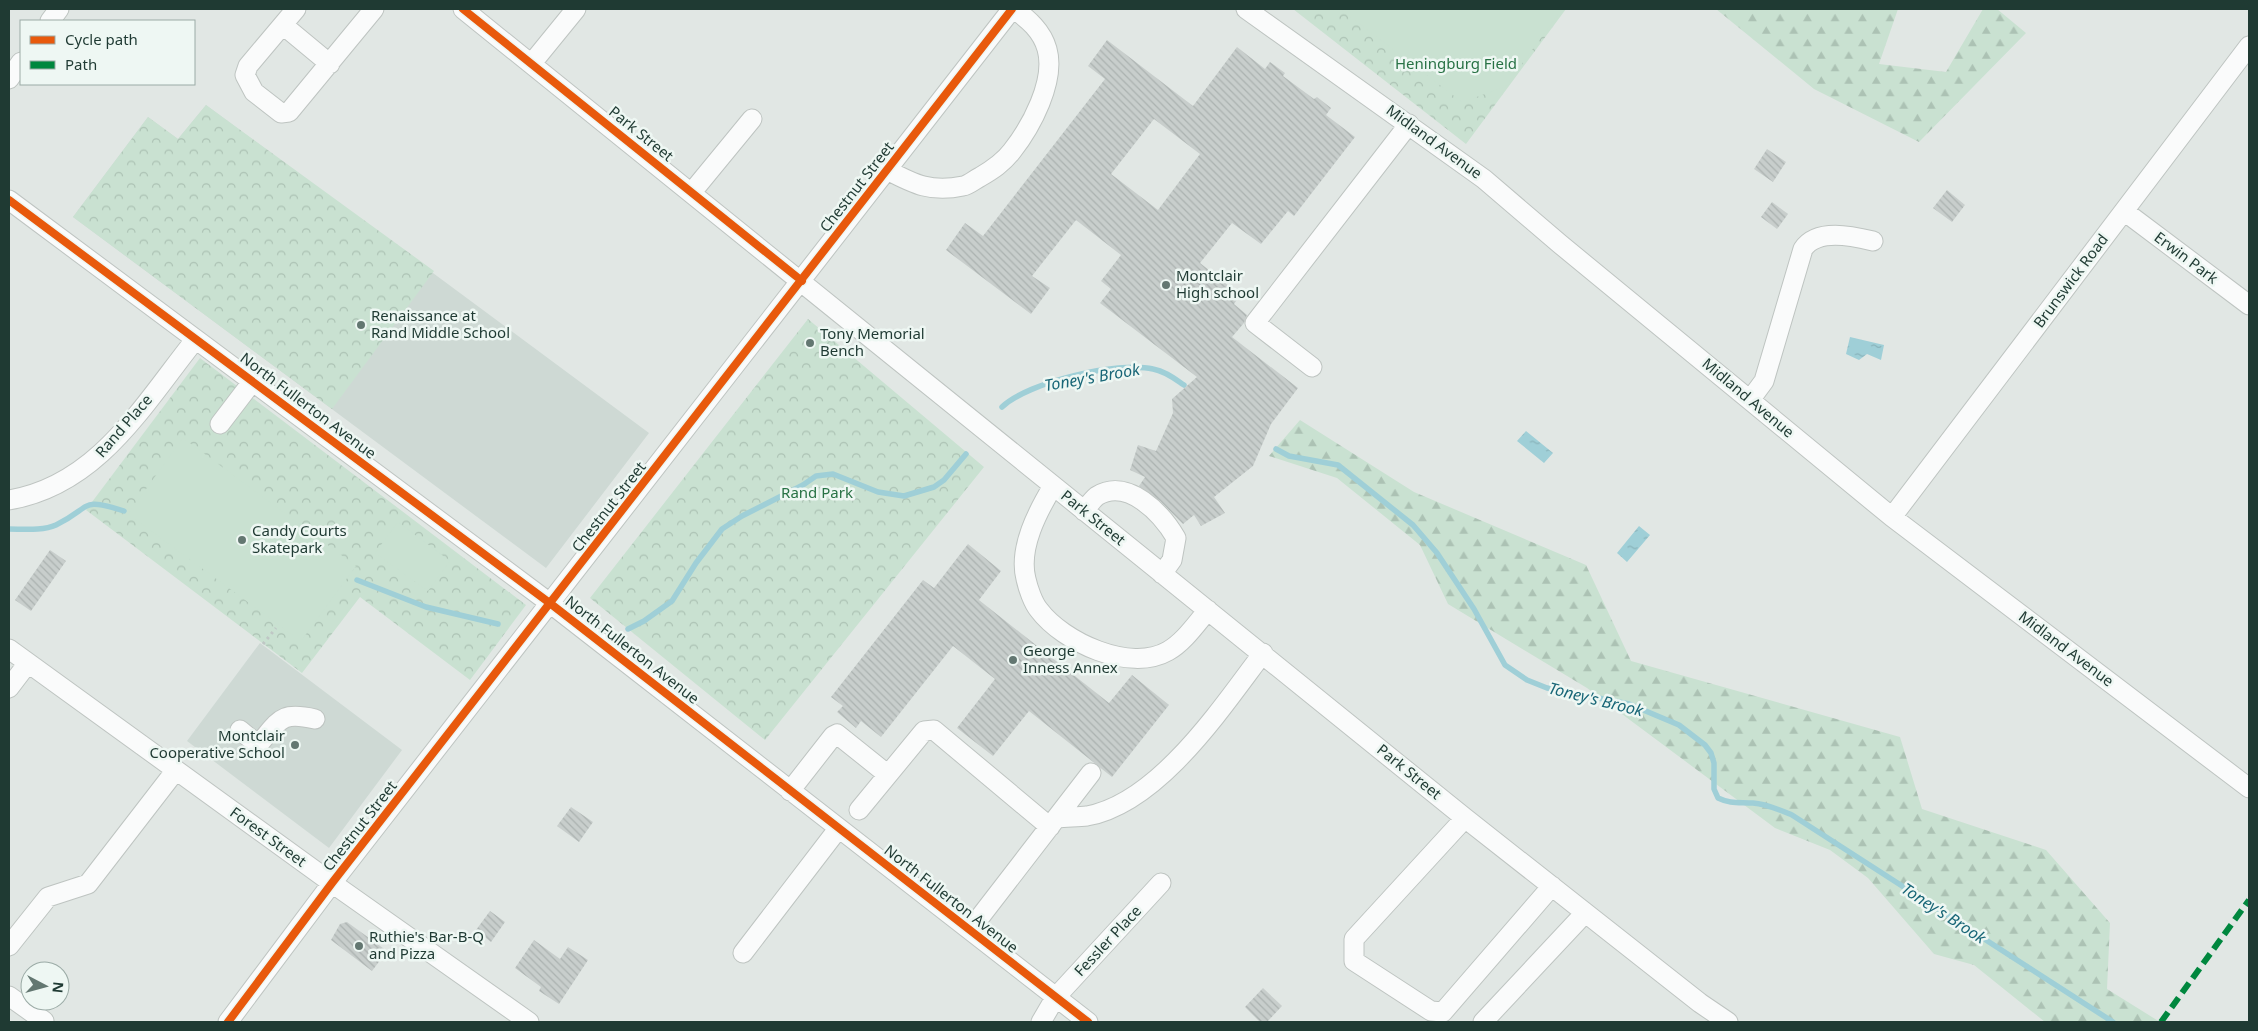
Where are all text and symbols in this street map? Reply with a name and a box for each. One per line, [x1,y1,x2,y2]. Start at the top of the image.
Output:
legend [20,20,195,85]
text: Cycle path [65,29,138,49]
park label: Heningburg Field [1395,53,1517,73]
text: Path [65,54,97,74]
street label: Midland Avenue [1383,100,1487,183]
street label: Park Street [605,101,678,166]
street label: Chestnut Street [815,137,898,236]
street label: Erwin Park [2151,227,2223,288]
street label: Brunswick Road [2028,229,2112,331]
place label: Montclair High school [1176,265,1259,302]
marker: Montclair High school [1160,279,1172,291]
place label: Renaissance at Rand Middle School [371,305,510,342]
marker: Renaissance at Rand Middle School [355,319,367,331]
place label: Tony Memorial Bench [820,323,925,360]
marker: Tony Memorial Bench [804,337,816,349]
street label: North Fullerton Avenue [237,348,381,463]
street label: Midland Avenue [1699,353,1799,442]
water label: Toney's Brook [1043,358,1143,396]
street label: Rand Place [90,390,156,461]
street label: Chestnut Street [567,457,650,556]
park label: Rand Park [781,482,853,502]
street label: Park Street [1057,485,1130,550]
place label: Candy Courts Skatepark [252,520,347,557]
marker: Candy Courts Skatepark [236,534,248,546]
street label: North Fullerton Avenue [561,591,704,708]
street label: Midland Avenue [2015,606,2118,691]
place label: George Inness Annex [1023,640,1118,677]
marker: George Inness Annex [1007,654,1019,666]
water label: Toney's Brook [1546,677,1647,722]
place label: Montclair Cooperative School [149,725,285,762]
marker: Montclair Cooperative School [289,739,301,751]
street label: Park Street [1373,739,1446,804]
street label: Chestnut Street [318,776,401,875]
street label: Forest Street [226,802,311,871]
street label: North Fullerton Avenue [880,840,1023,957]
water label: Toney's Brook [1897,877,1991,949]
street label: Fessler Place [1069,901,1145,980]
place label: Ruthie's Bar-B-Q and Pizza [369,926,484,963]
marker: Ruthie's Bar-B-Q and Pizza [353,940,365,952]
north arrow [20,961,70,1011]
text: N [48,981,68,994]

